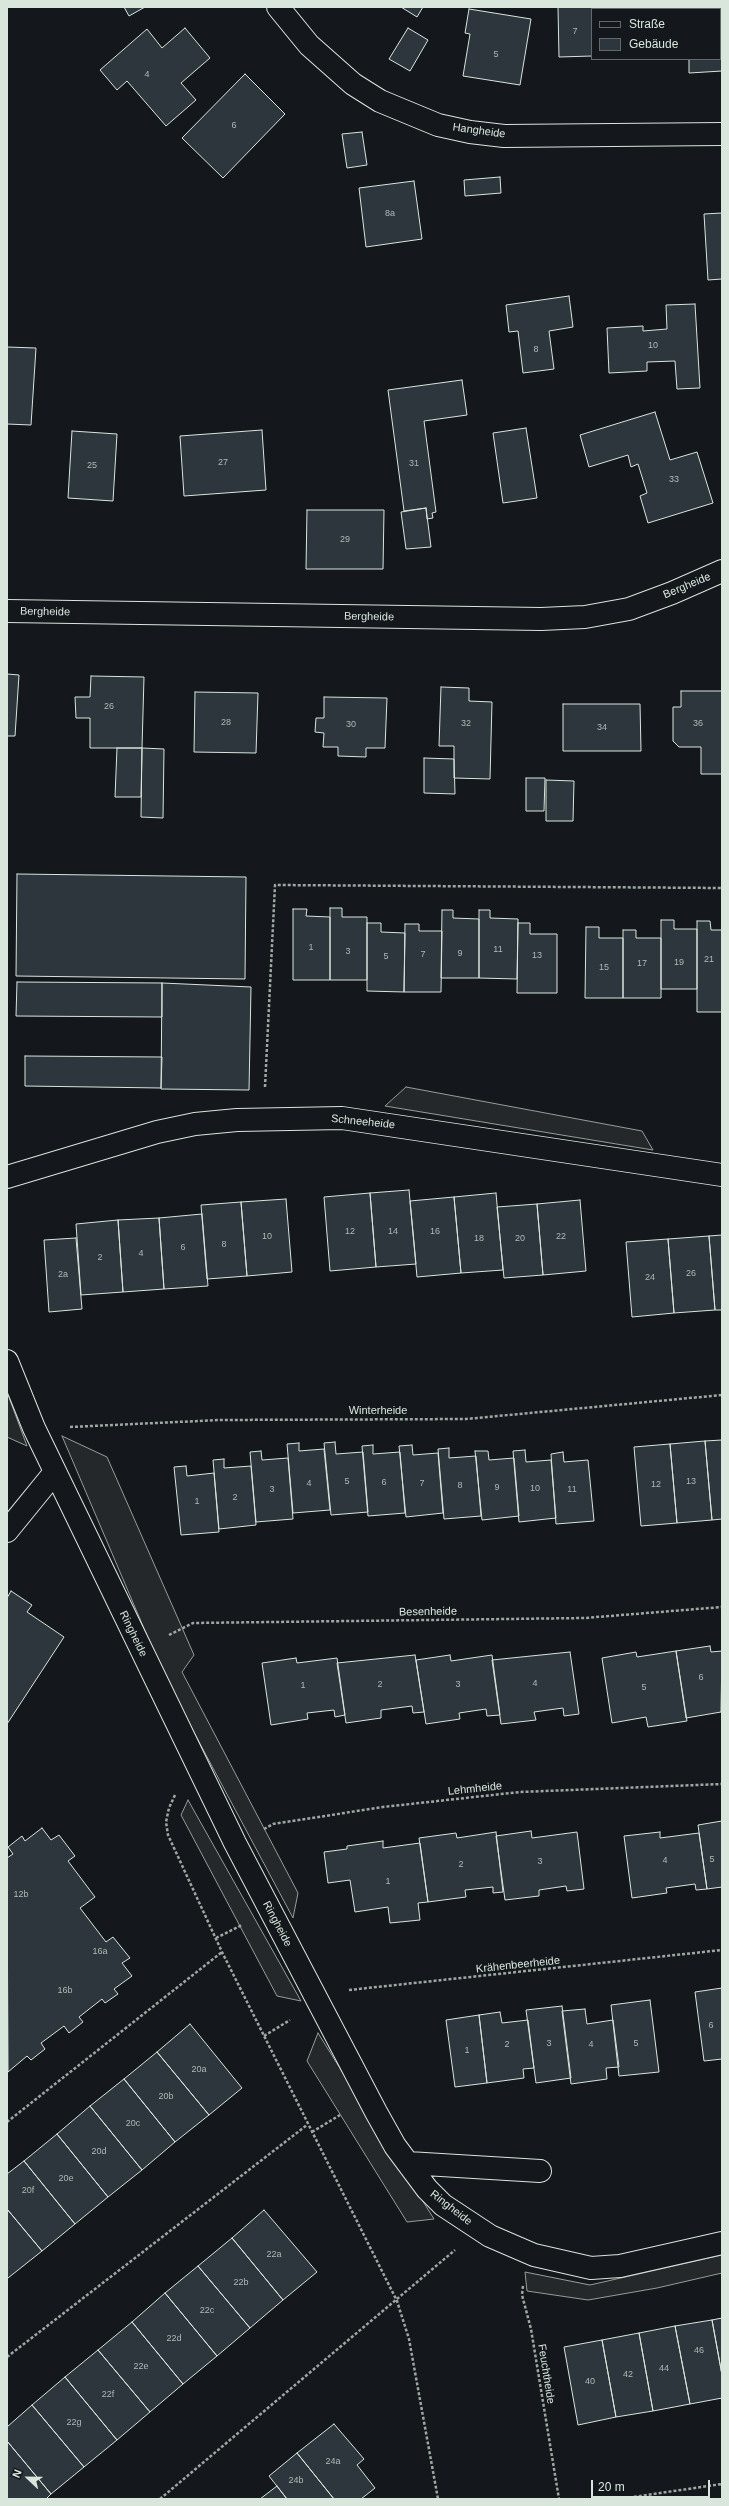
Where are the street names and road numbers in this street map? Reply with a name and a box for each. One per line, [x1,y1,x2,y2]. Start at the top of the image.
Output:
street label: Hangheide [452,121,506,141]
street label: Bergheide [661,570,713,602]
street label: Bergheide [20,605,70,619]
street label: Bergheide [344,610,394,624]
street label: Schneeheide [330,1112,396,1132]
street label: Winterheide [349,1404,407,1418]
street label: Besenheide [399,1605,457,1619]
street label: Ringheide [116,1609,150,1659]
street label: Lehmheide [447,1780,503,1798]
street label: Ringheide [260,1899,294,1949]
street label: Krähenbeerheide [475,1954,561,1976]
street label: Ringheide [427,2188,475,2228]
street label: Feuchtheide [535,2343,557,2405]

